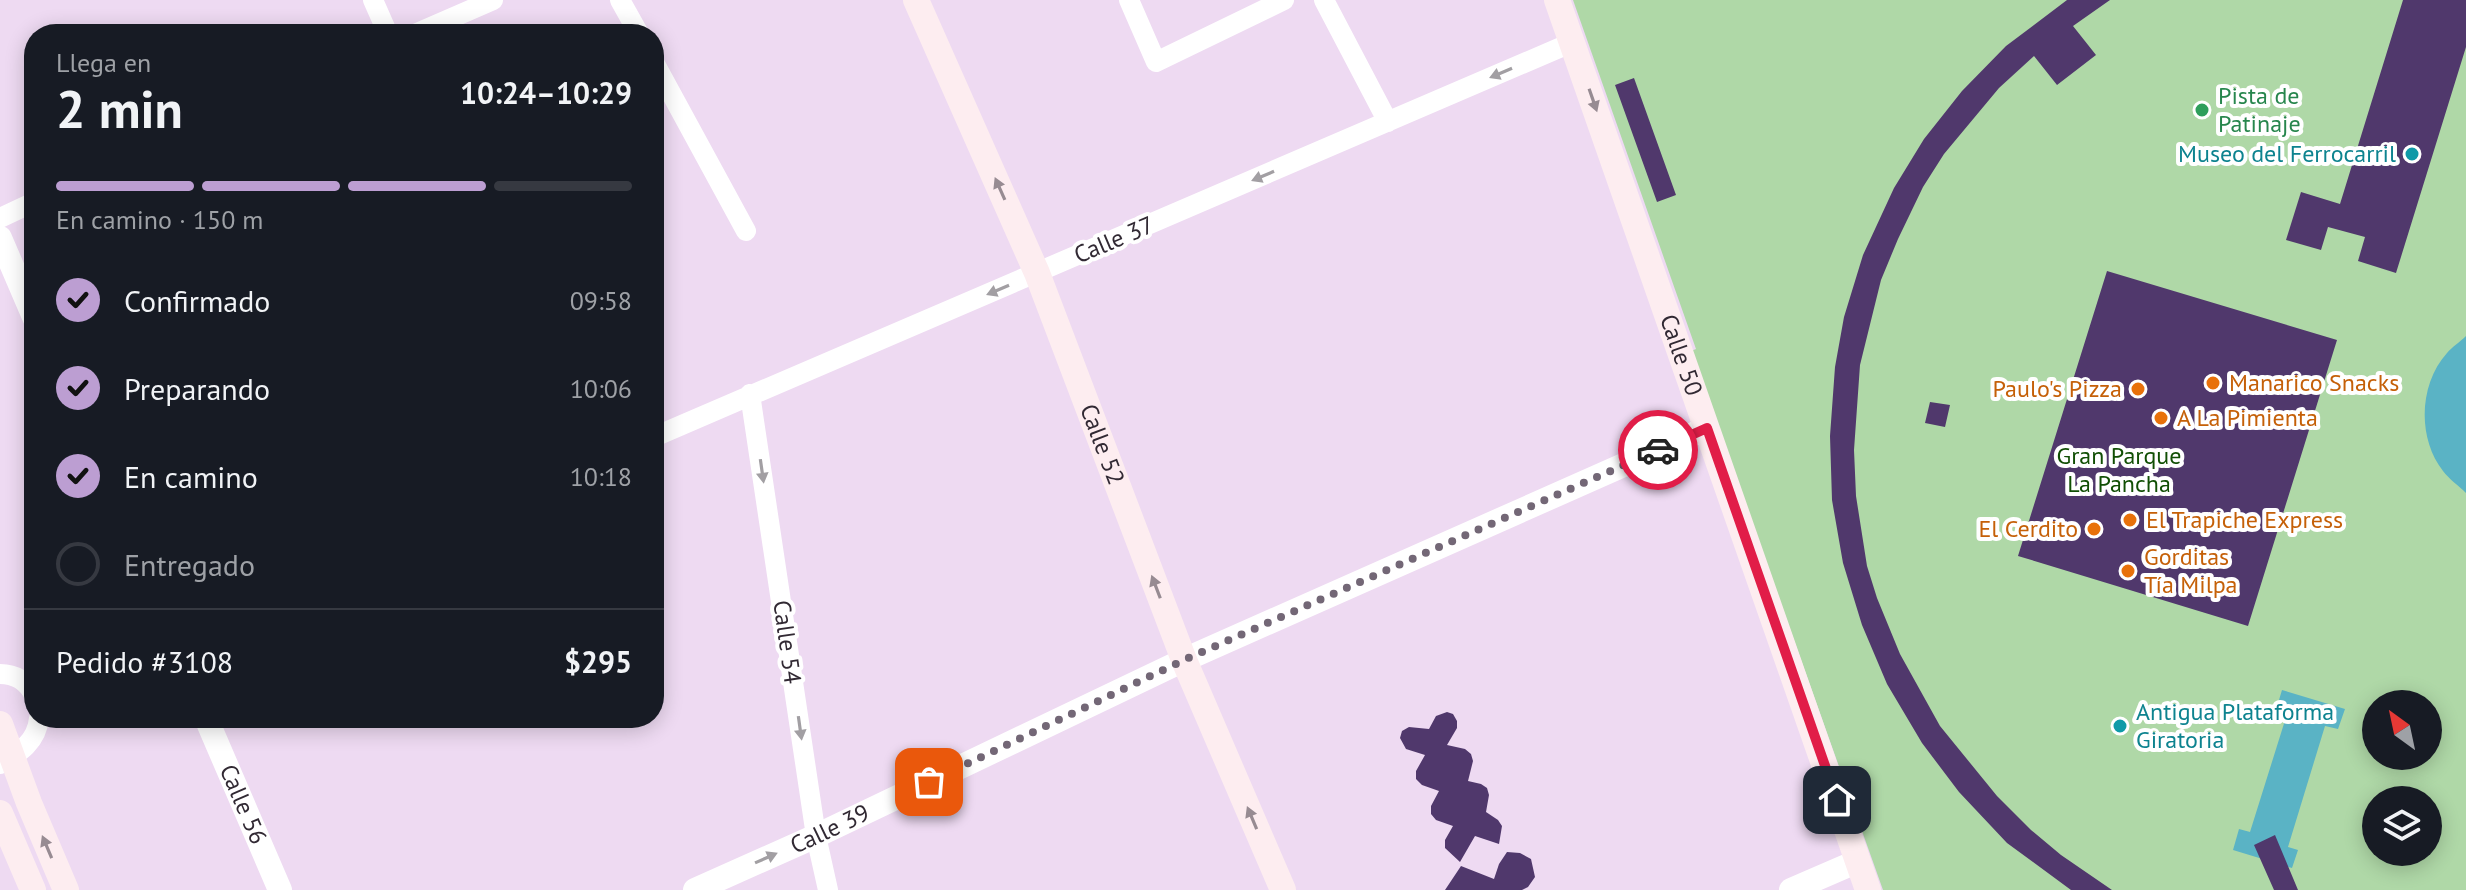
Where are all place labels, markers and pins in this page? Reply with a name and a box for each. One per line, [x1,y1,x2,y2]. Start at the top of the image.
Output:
place label: Pista de Patinaje [2218,80,2301,139]
marker: Pista de Patinaje [2193,101,2211,119]
place label: Museo del Ferrocarril [2178,138,2396,169]
marker: Museo del Ferrocarril [2403,145,2421,163]
place label: Manarico Snacks [2229,367,2399,398]
place label: Paulo's Pizza [1993,373,2122,404]
marker: Manarico Snacks [2204,374,2222,392]
marker: Paulo's Pizza [2129,380,2147,398]
place label: A La Pimienta [2177,402,2318,433]
marker: A La Pimienta [2152,409,2170,427]
place label: El Trapiche Express [2146,504,2343,535]
marker: El Trapiche Express [2121,511,2139,529]
place label: El Cerdito [1978,513,2078,544]
marker: El Cerdito [2085,520,2103,538]
place label: Gorditas Tía Milpa [2144,541,2238,600]
marker: Gorditas Tía Milpa [2119,562,2137,580]
place label: Antigua Plataforma Giratoria [2136,696,2334,755]
marker: Antigua Plataforma Giratoria [2111,717,2129,735]
pin [895,748,963,816]
pin [1803,766,1871,834]

